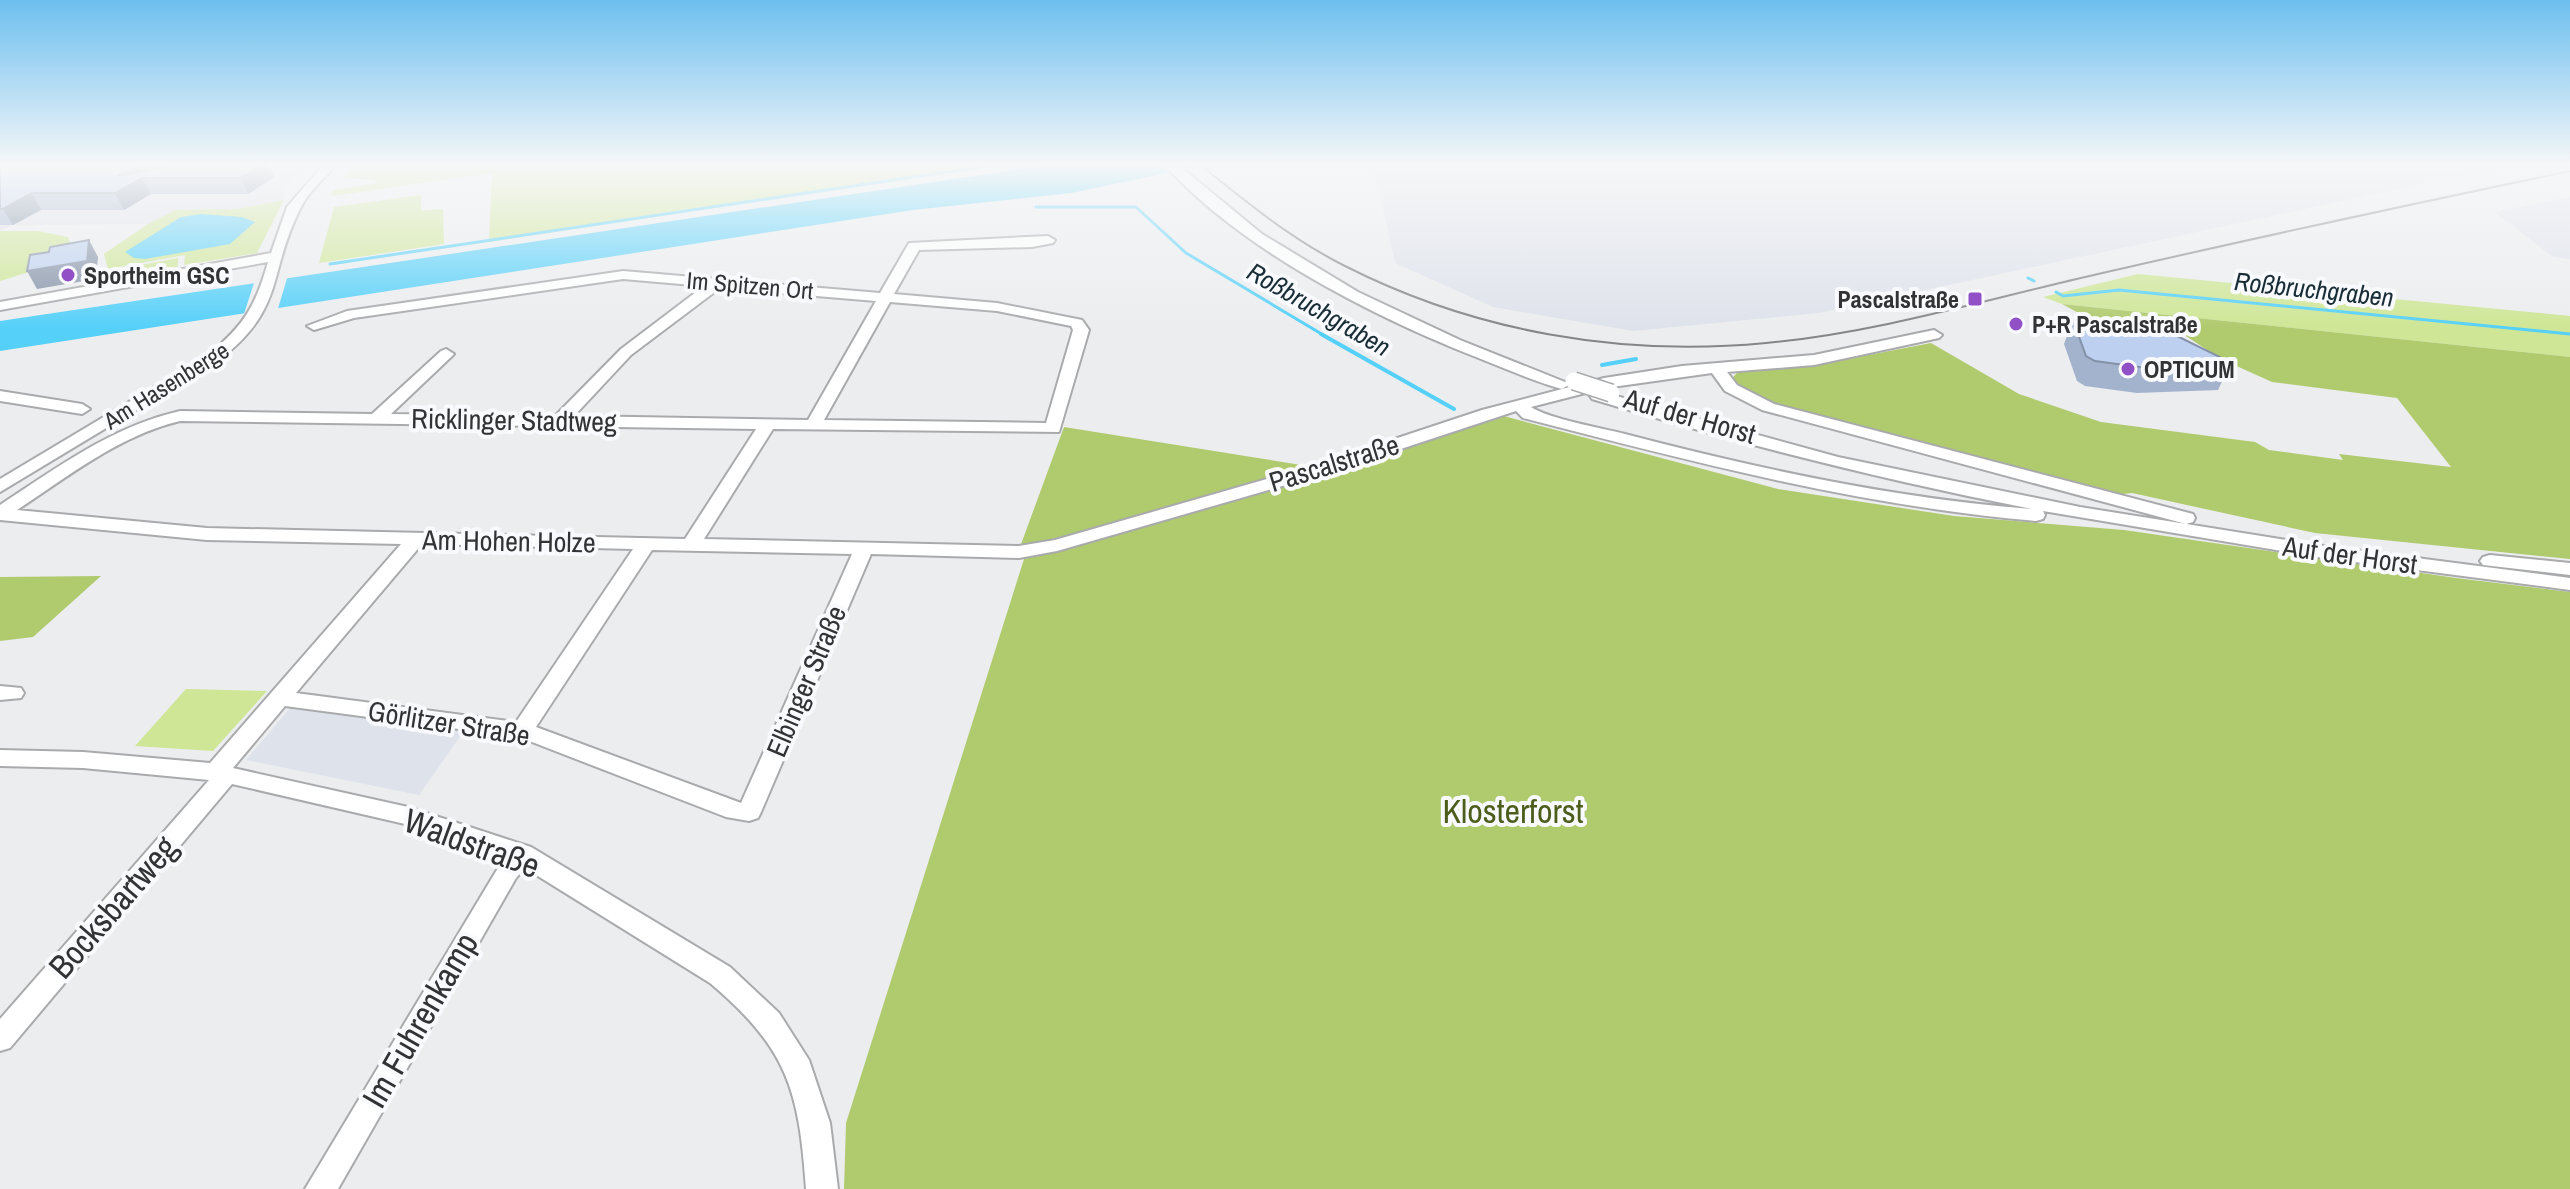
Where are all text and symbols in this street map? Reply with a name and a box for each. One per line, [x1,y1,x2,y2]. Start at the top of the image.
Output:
water label: Roßbruchgraben [1241,254,1397,364]
place label: Sportheim GSC [84,259,229,291]
water label: Roßbruchgraben [2233,263,2395,315]
street label: Im Spitzen Ort [685,264,815,307]
marker: Sportheim GSC [59,266,77,284]
place label: Pascalstraße [1838,283,1959,315]
marker: Pascalstraße [1966,290,1984,308]
place label: P+R Pascalstraße [2032,308,2198,340]
marker: P+R Pascalstraße [2007,315,2025,333]
street label: Am Hasenberge [96,334,235,437]
place label: OPTICUM [2144,353,2235,385]
marker: OPTICUM [2119,360,2137,378]
street label: Auf der Horst [1619,379,1760,453]
street label: Ricklinger Stadtweg [411,399,617,441]
street label: Pascalstraße [1264,425,1404,501]
street label: Am Hohen Holze [421,520,596,562]
street label: Auf der Horst [2279,527,2420,583]
street label: Elbinger Straße [757,600,855,762]
street label: Görlitzer Straße [365,691,533,755]
park label: Klosterforst [1443,788,1584,834]
street label: Waldstraße [398,797,546,889]
street label: Bocksbartweg [38,825,188,988]
street label: Im Fuhrenkamp [351,924,489,1116]

